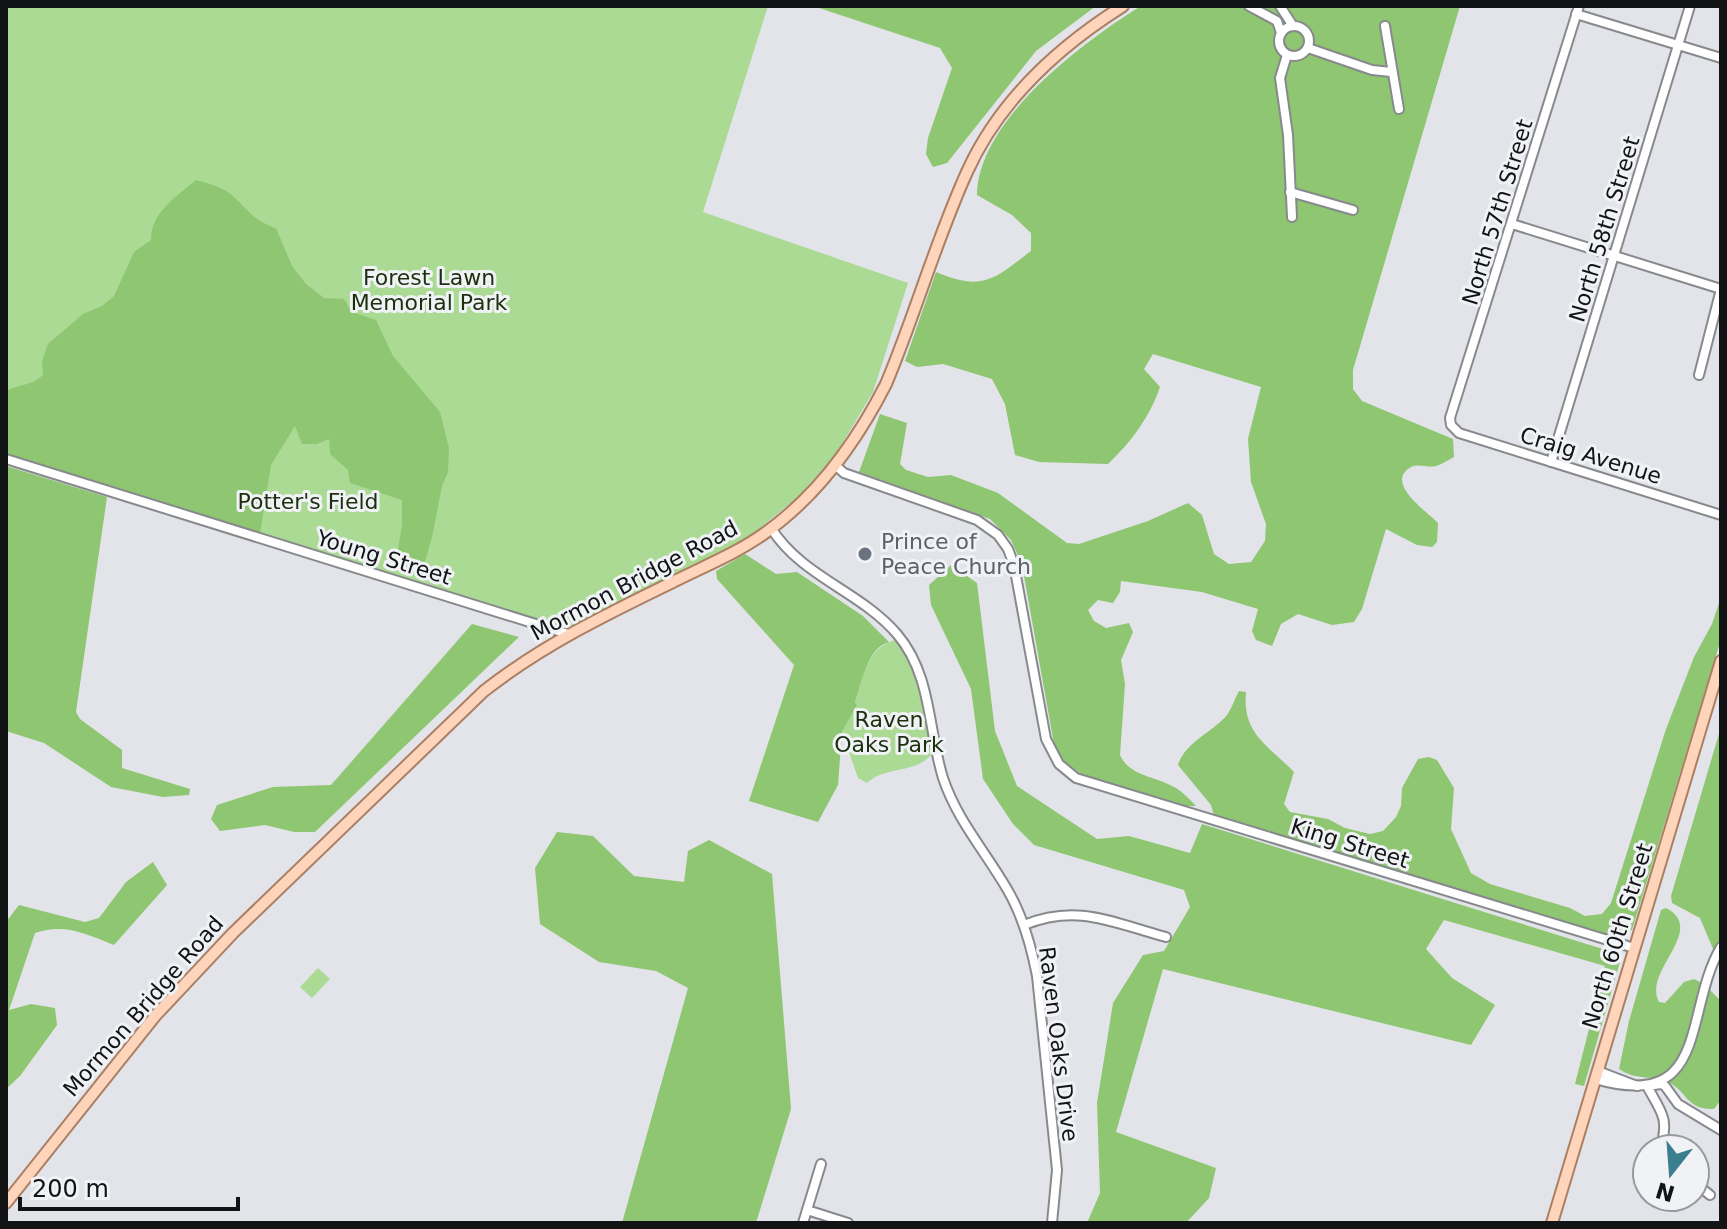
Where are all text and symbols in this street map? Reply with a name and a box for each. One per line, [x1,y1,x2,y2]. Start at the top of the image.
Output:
street label: North 57th Street [1457,116,1538,308]
street label: North 58th Street [1564,133,1645,325]
park label: Forest Lawn Memorial Park [351,265,508,315]
street label: Craig Avenue [1517,422,1665,489]
park label: Potter's Field [237,489,379,514]
street label: Mormon Bridge Road [526,515,742,646]
street label: Young Street [312,525,455,590]
place label: Prince of Peace Church [881,529,1031,579]
marker: Prince of Peace Church [856,545,874,563]
park label: Raven Oaks Park [834,707,944,757]
street label: King Street [1288,814,1412,873]
street label: North 60th Street [1577,840,1658,1032]
street label: Mormon Bridge Road [58,911,229,1102]
street label: Raven Oaks Drive [1034,945,1083,1143]
north arrow [1631,1133,1711,1213]
scale bar [20,1161,238,1211]
text: 200 m [32,1175,109,1203]
text: N [1653,1177,1678,1206]

